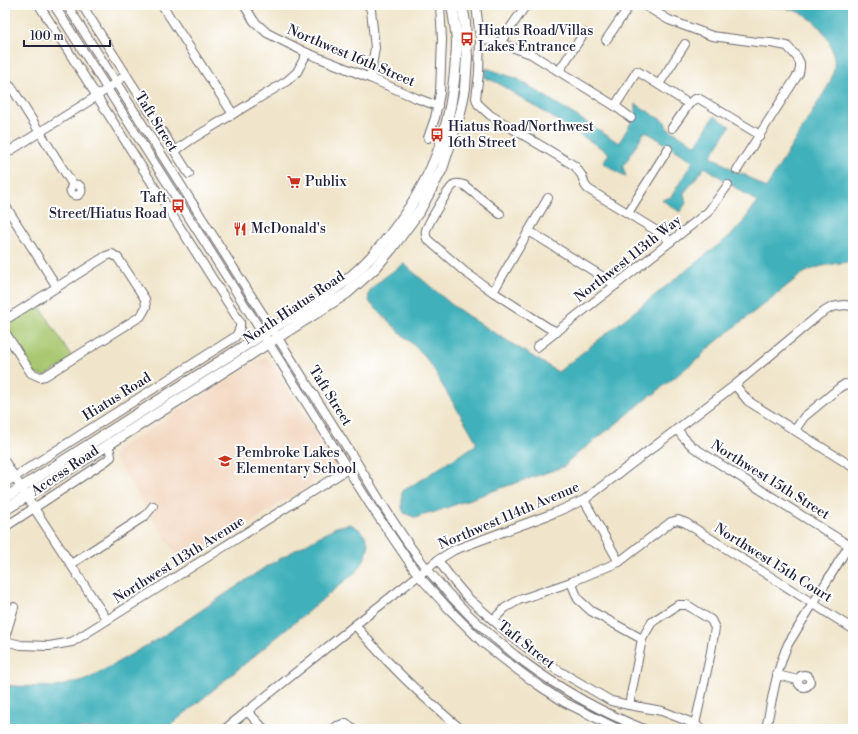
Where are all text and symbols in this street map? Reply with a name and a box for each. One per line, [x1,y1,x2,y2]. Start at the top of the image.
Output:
street label: Northwest 16th Street [284,21,418,91]
scale bar [24,22,110,48]
place label: Hiatus Road/Villas Lakes Entrance [478,22,593,56]
text: 100 m [30,29,64,44]
bus stop icon: Hiatus Road/Villas Lakes Entrance [459,31,475,47]
street label: Taft Street [130,89,182,155]
place label: Hiatus Road/Northwest 16th Street [448,118,594,152]
bus stop icon: Hiatus Road/Northwest 16th Street [429,127,445,143]
place label: Publix [305,173,347,191]
supermarket icon: Publix [286,174,302,190]
place label: Taft Street/Hiatus Road [49,189,167,223]
bus stop icon: Taft Street/Hiatus Road [170,198,186,214]
street label: Northwest 113th Way [571,212,685,306]
place label: McDonald's [251,220,326,238]
restaurant icon: McDonald's [232,221,248,237]
street label: North Hiatus Road [240,267,348,349]
street label: Taft Street [304,363,356,429]
street label: Hiatus Road [79,369,155,425]
street label: Northwest 15th Street [707,436,833,524]
street label: Access Road [27,442,102,501]
place label: Pembroke Lakes Elementary School [236,444,356,478]
school or university icon: Pembroke Lakes Elementary School [217,453,233,469]
street label: Northwest 114th Avenue [436,478,582,554]
street label: Northwest 113th Avenue [110,512,248,608]
street label: Northwest 15th Court [711,519,835,607]
street label: Taft Street [494,617,558,673]

